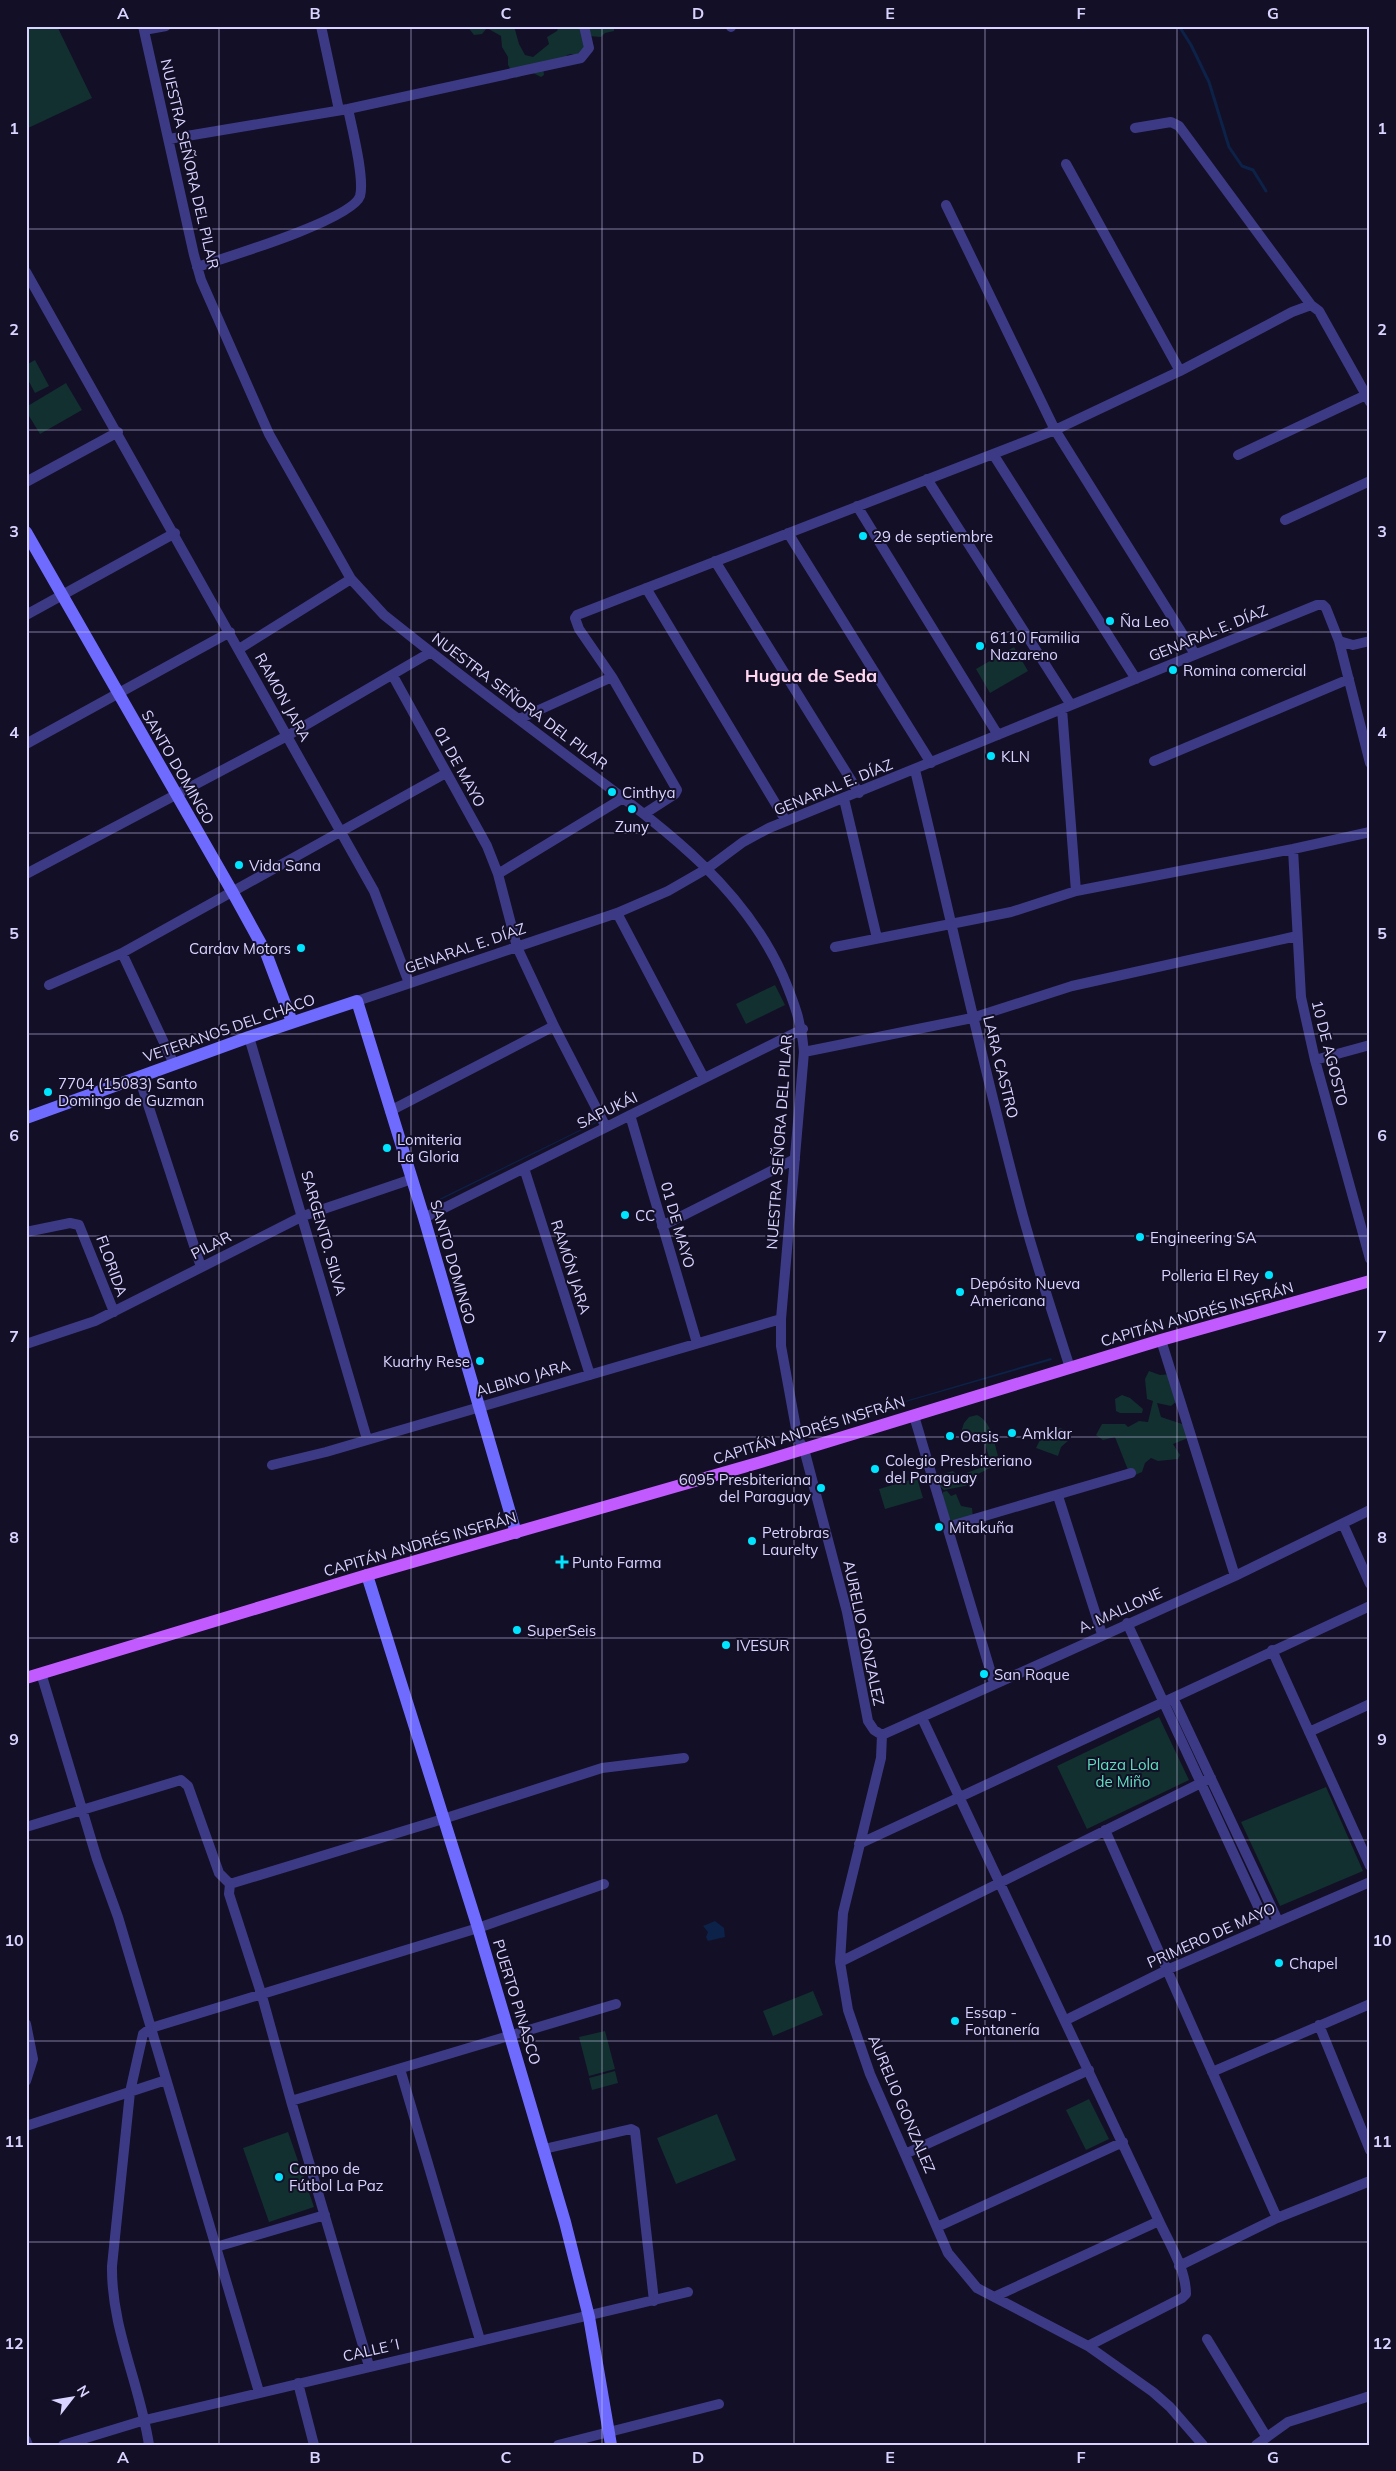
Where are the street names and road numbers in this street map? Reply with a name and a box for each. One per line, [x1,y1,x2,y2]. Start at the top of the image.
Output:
street label: NUESTRA SEÑORA DEL PILAR [157,57,223,271]
street label: GENARAL E. DÍAZ [1146,600,1270,666]
street label: NUESTRA SEÑORA DEL PILAR [428,629,612,773]
street label: RAMON JARA [251,650,315,744]
street label: SANTO DOMINGO [138,707,218,827]
street label: 01 DE MAYO [430,724,490,810]
street label: GENARAL E. DÍAZ [771,754,895,820]
street label: GENARAL E. DÍAZ [402,918,528,978]
street label: VETERANOS DEL CHACO [141,990,317,1066]
street label: 10 DE AGOSTO [1308,998,1352,1108]
street label: LARA CASTRO [979,1014,1023,1120]
street label: NUESTRA SEÑORA DEL PILAR [762,1034,796,1250]
street label: SAPUKÁI [574,1087,640,1133]
street label: SARGENTO. SILVA [297,1168,351,1298]
street label: 01 DE MAYO [657,1180,699,1270]
street label: SANTO DOMINGO [426,1198,480,1326]
street label: RAMÓN JARA [547,1217,595,1317]
street label: PILAR [188,1227,234,1263]
street label: FLORIDA [92,1233,132,1299]
street label: CAPITÁN ANDRÉS INSFRÁN [1098,1277,1296,1351]
street label: ALBINO JARA [474,1355,572,1401]
street label: CAPITÁN ANDRÉS INSFRÁN [711,1392,907,1468]
street label: CAPITÁN ANDRÉS INSFRÁN [321,1507,519,1581]
street label: AURELIO GONZALEZ [839,1559,889,1707]
street label: A. MALLONE [1075,1583,1165,1637]
street label: PRIMERO DE MAYO [1144,1898,1278,1972]
street label: PUERTO PINASCO [489,1937,545,2067]
street label: AURELIO GONZALEZ [864,2032,940,2176]
street label: CALLE´I [341,2334,401,2366]

